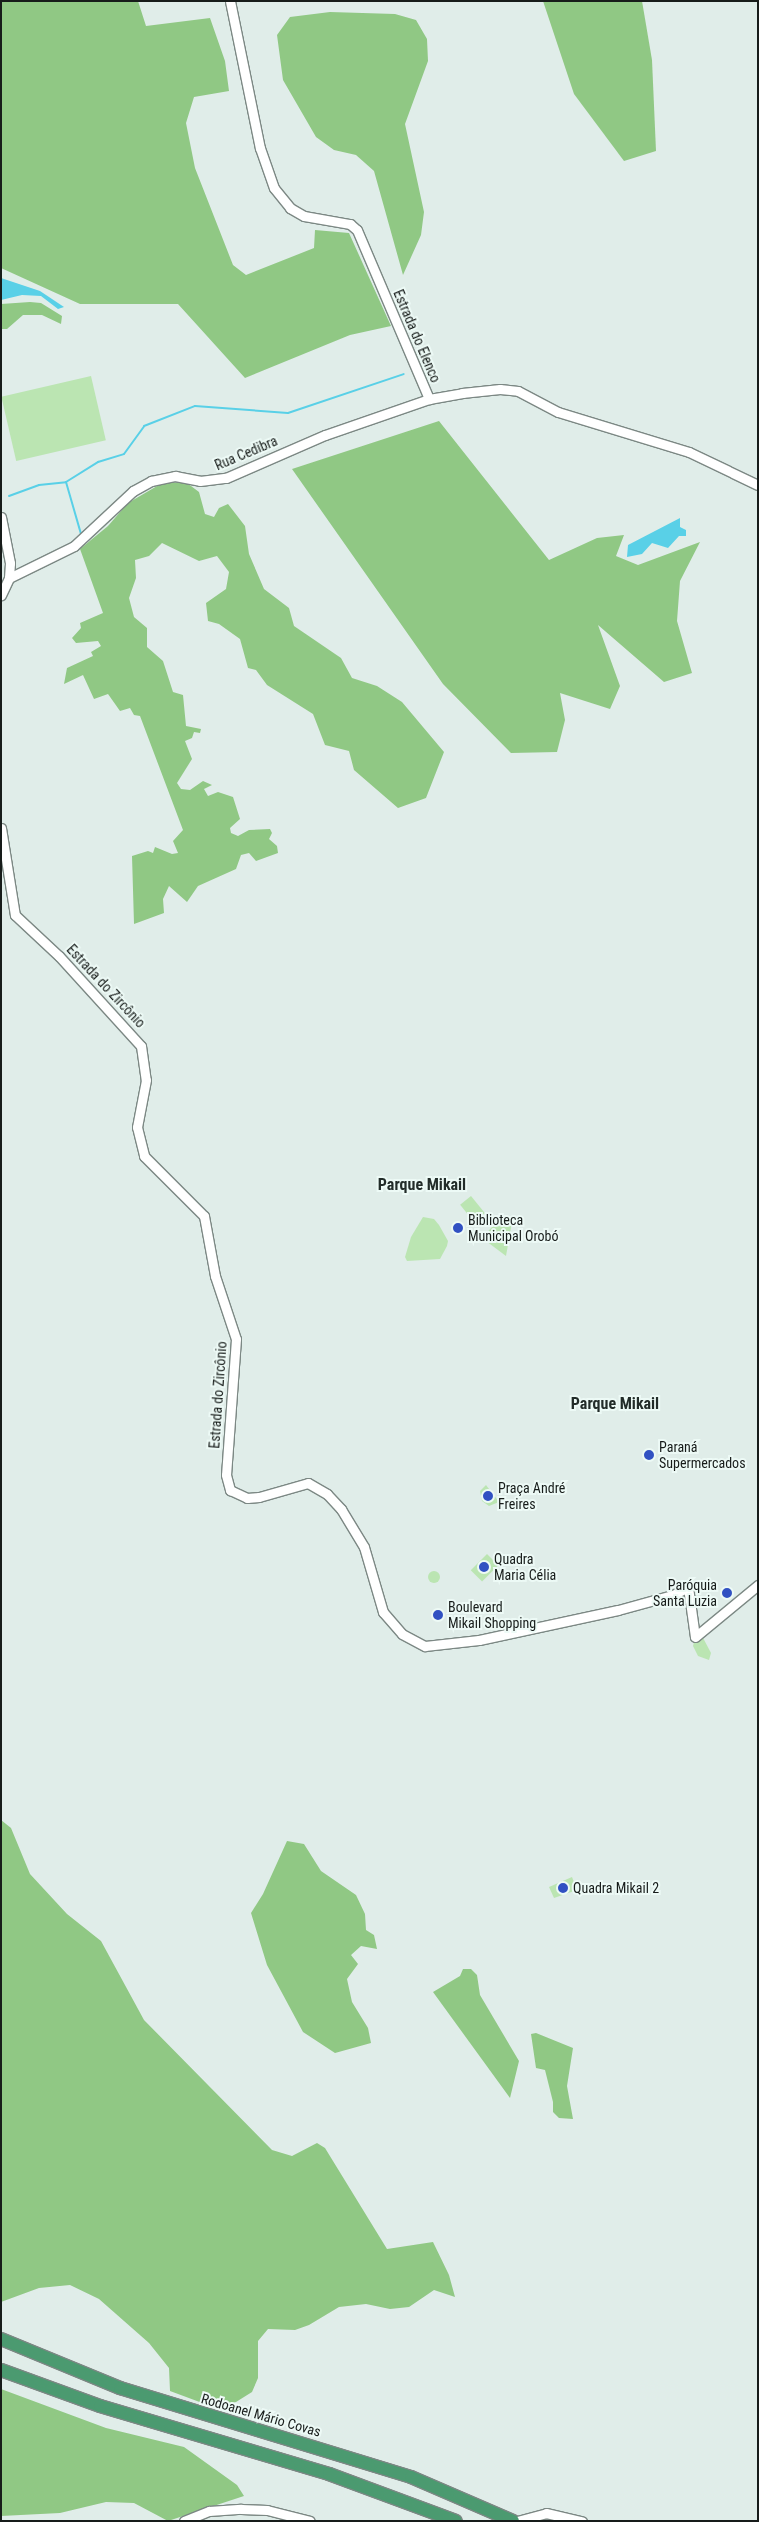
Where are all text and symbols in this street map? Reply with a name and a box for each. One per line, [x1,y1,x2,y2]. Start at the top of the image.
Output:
street label: Estrada do Elenco [390,287,444,385]
street label: Rua Cedibra [212,432,280,474]
street label: Estrada do Zircônio [63,941,149,1031]
district label: Parque Mikail [378,1175,466,1195]
place label: Biblioteca Municipal Orobó [468,1212,559,1244]
marker: Biblioteca Municipal Orobó [452,1222,464,1234]
street label: Estrada do Zircônio [206,1341,230,1449]
district label: Parque Mikail [571,1394,659,1414]
place label: Paraná Supermercados [659,1439,746,1471]
marker: Paraná Supermercados [643,1449,655,1461]
place label: Praça André Freires [498,1480,565,1512]
marker: Praça André Freires [482,1490,494,1502]
place label: Quadra Maria Célia [494,1551,556,1584]
marker: Quadra Maria Célia [478,1561,490,1573]
place label: Paróquia Santa Luzia [653,1577,717,1610]
marker: Paróquia Santa Luzia [721,1587,733,1599]
place label: Boulevard Mikail Shopping [448,1599,536,1631]
marker: Boulevard Mikail Shopping [432,1609,444,1621]
place label: Quadra Mikail 2 [573,1880,659,1896]
marker: Quadra Mikail 2 [557,1882,569,1894]
street label: Rodoanel Mário Covas [199,2390,323,2440]

